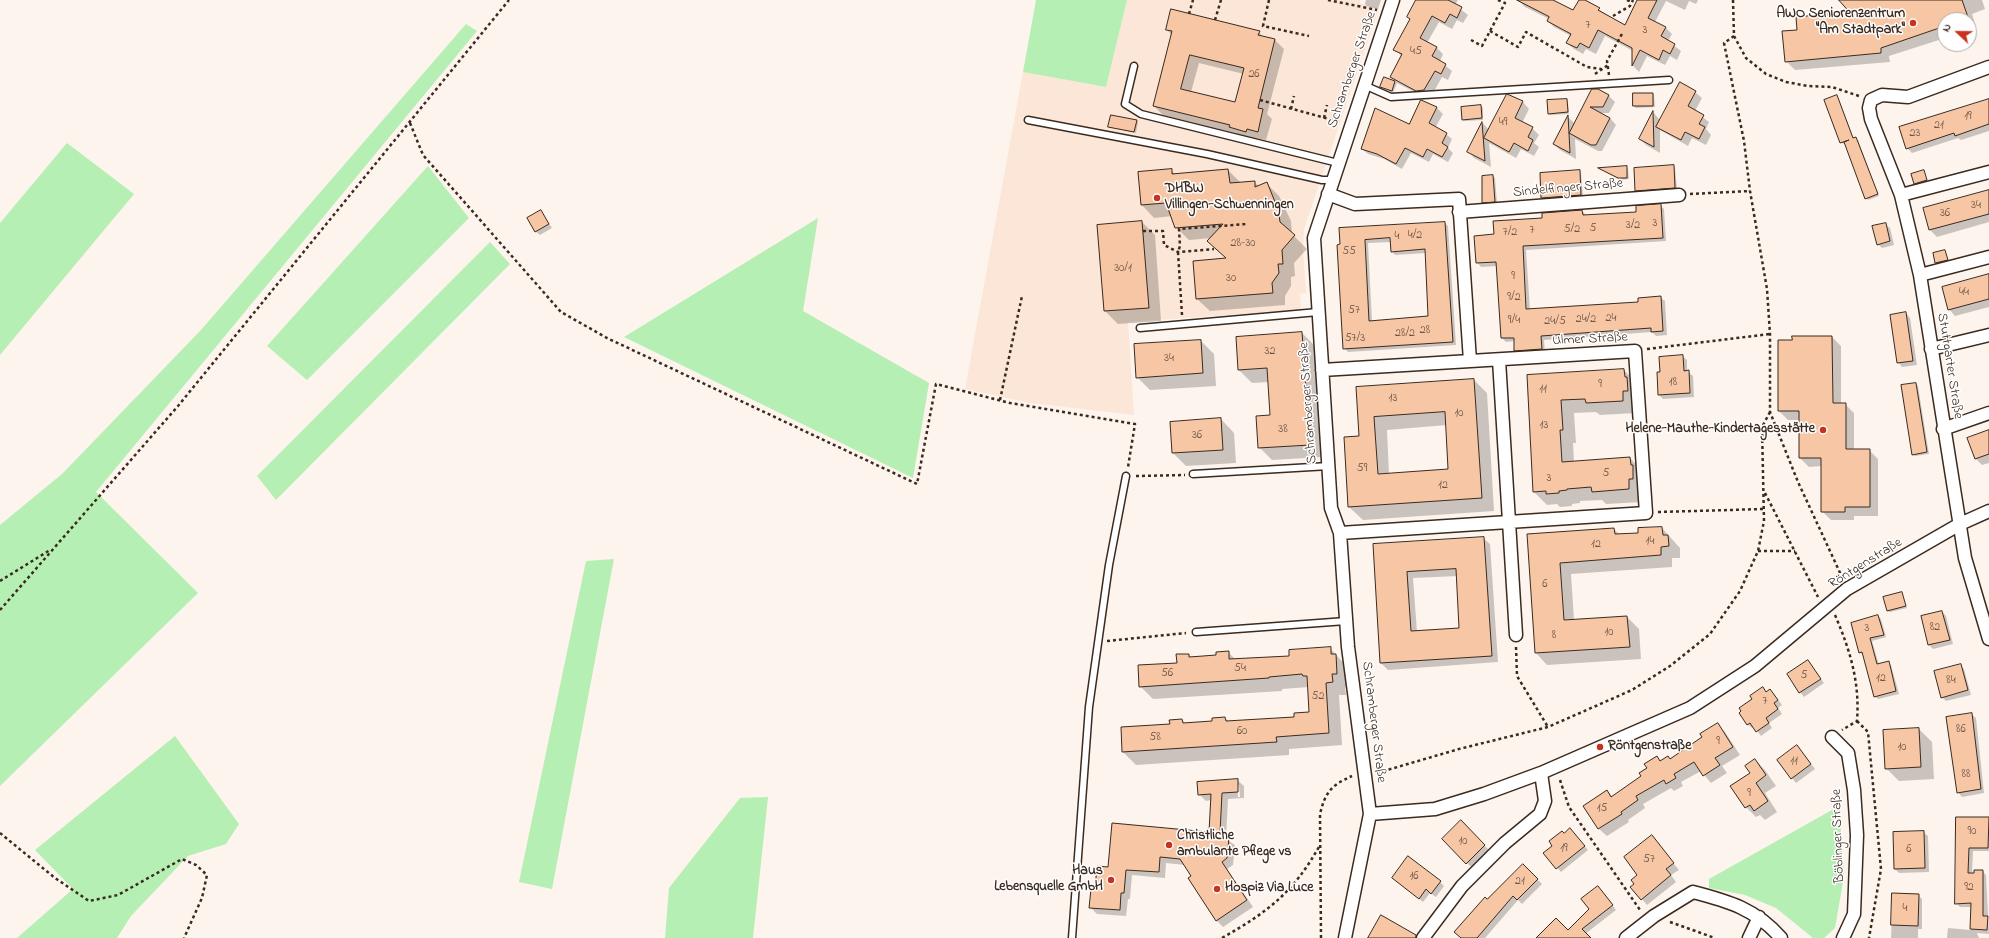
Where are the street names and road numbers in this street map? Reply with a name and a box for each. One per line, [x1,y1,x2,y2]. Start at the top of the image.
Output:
street label: Schramberger Straße [1325,9,1381,131]
street label: Sindelfinger Straße [1512,176,1624,202]
street label: Stuttgarter Straße [1932,312,1966,420]
street label: Ulmer Straße [1552,330,1628,350]
street label: Schramberger Straße [1296,341,1322,465]
street label: Röntgenstraße [1826,535,1906,593]
street label: Schramberger Straße [1357,660,1389,784]
street label: Böblinger Straße [1829,788,1849,884]

